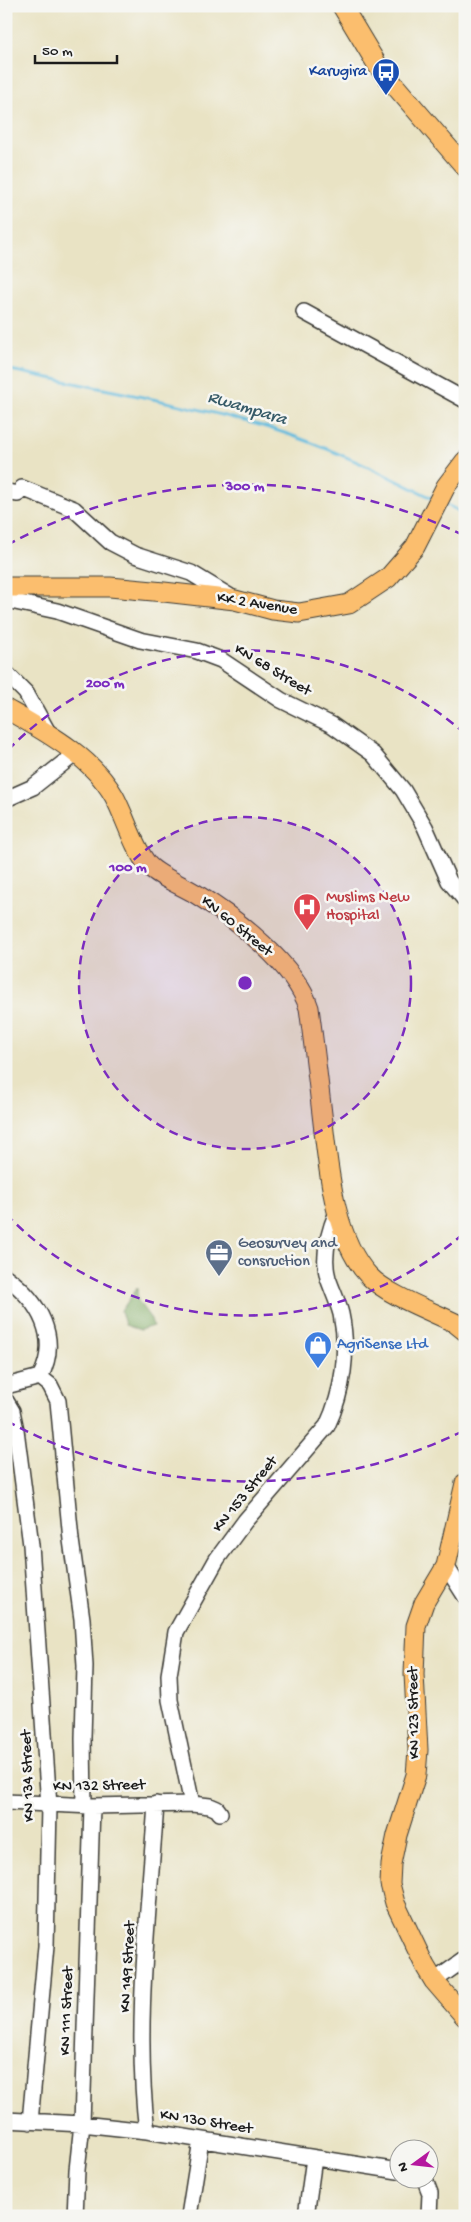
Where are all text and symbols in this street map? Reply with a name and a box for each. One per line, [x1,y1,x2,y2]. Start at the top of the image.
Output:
scale bar [35,32,118,64]
text: 50 m [42,43,73,61]
bus stop icon: Karugira [371,57,401,96]
place label: Karugira [309,63,368,82]
water label: Rwampara [205,387,290,431]
text: 300 m [224,478,265,496]
street label: KK 2 Avenue [215,589,299,621]
street label: KN 68 Street [230,641,315,702]
text: 200 m [86,675,125,693]
text: 100 m [108,859,147,877]
place label: Muslims New Hospital [326,889,410,926]
street label: KN 60 Street [196,892,277,963]
hospital icon: Muslims New Hospital [292,892,322,931]
centre of rings [236,974,254,992]
place label: Geosurvey and consruction [238,1235,338,1272]
office icon: Geosurvey and consruction [204,1238,234,1277]
shop icon: AgriSense Ltd [303,1330,333,1369]
place label: AgriSense Ltd [337,1336,429,1355]
street label: KN 153 Street [209,1452,283,1537]
street label: KN 123 Street [405,1665,425,1759]
street label: KN 134 Street [18,1728,40,1822]
street label: KN 132 Street [53,1777,147,1797]
street label: KN 149 Street [117,1919,141,2013]
street label: KN 111 Street [57,1965,79,2056]
street label: KN 130 Street [158,2106,255,2140]
north arrow [388,2140,438,2190]
text: N [394,2160,413,2173]

